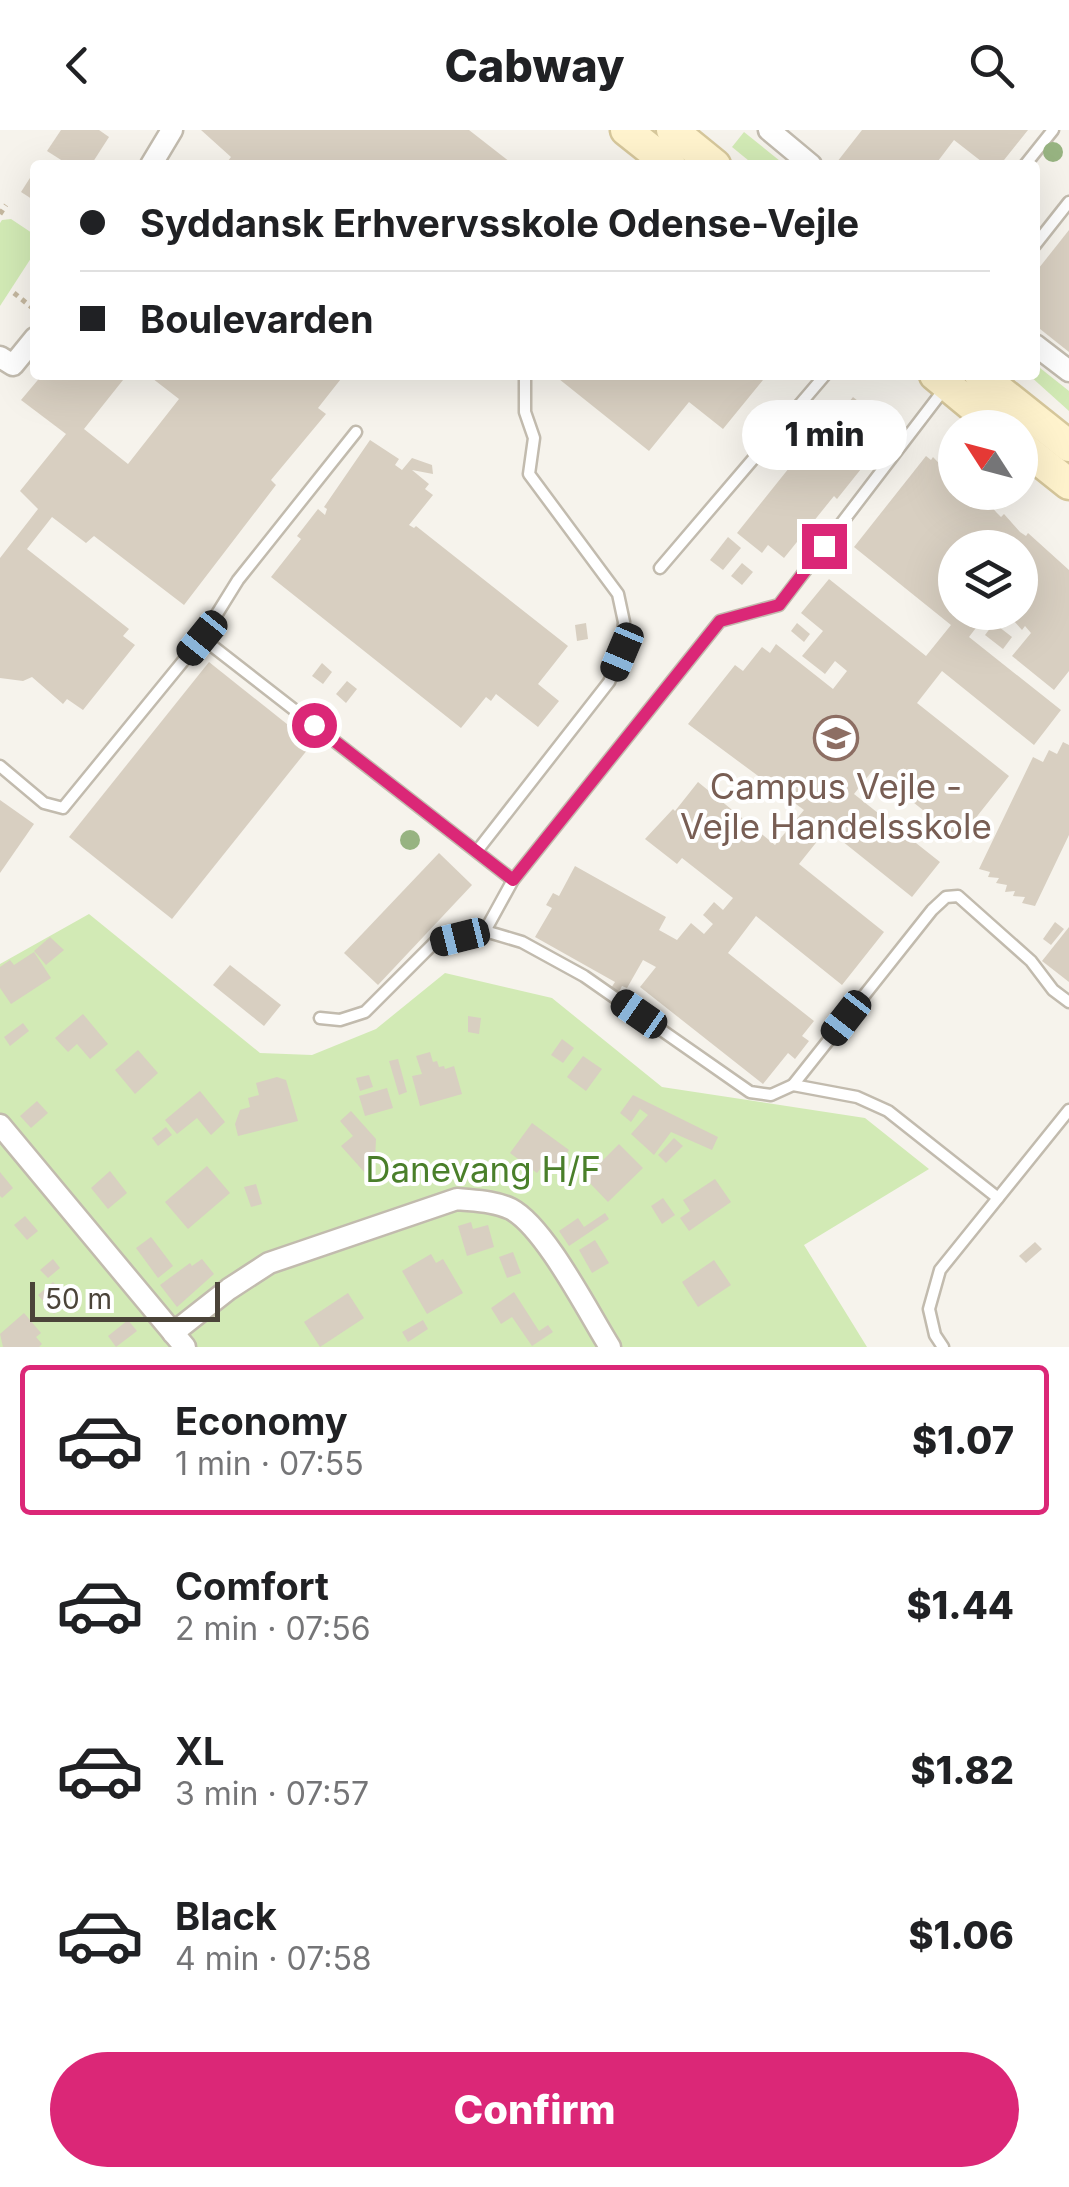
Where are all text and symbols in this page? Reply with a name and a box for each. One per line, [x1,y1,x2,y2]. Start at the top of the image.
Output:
icon: back [50,38,105,93]
text: Cabway [444,38,625,93]
icon: search [964,38,1019,93]
text: Syddansk Erhvervsskole Odense-Vejle [140,200,859,246]
text: Boulevarden [140,296,374,342]
callout: 1 min [742,401,906,471]
north arrow [938,410,1038,510]
map controls [938,410,1038,630]
text: 1 min [784,415,865,454]
route end [802,524,847,569]
button: layers [938,530,1038,630]
car [171,605,233,671]
car [596,619,648,685]
route start [292,703,337,748]
school or university icon: Campus Vejle - Vejle Handelsskole [813,715,859,761]
place label: Campus Vejle - Vejle Handelsskole [680,765,992,847]
car [427,915,493,959]
car [606,985,672,1043]
car [816,985,876,1051]
park label: Danevang H/F [365,1148,601,1190]
scale bar [30,1277,220,1322]
text: 50 m [45,1282,112,1316]
icon: car [55,1395,145,1485]
text: Economy [175,1398,348,1444]
text: $1.07 [912,1417,1014,1463]
text: 1 min · 07:55 [175,1444,364,1483]
icon: car [55,1560,145,1650]
text: Comfort [175,1563,329,1609]
text: $1.44 [906,1582,1014,1628]
text: 2 min · 07:56 [175,1609,371,1648]
icon: car [55,1725,145,1815]
text: XL [175,1728,225,1774]
text: $1.82 [910,1747,1014,1793]
text: 3 min · 07:57 [175,1774,369,1813]
icon: car [55,1890,145,1980]
text: Black [175,1893,277,1939]
text: $1.06 [908,1912,1014,1958]
text: 4 min · 07:58 [175,1939,372,1978]
button: Confirm [50,2052,1019,2167]

